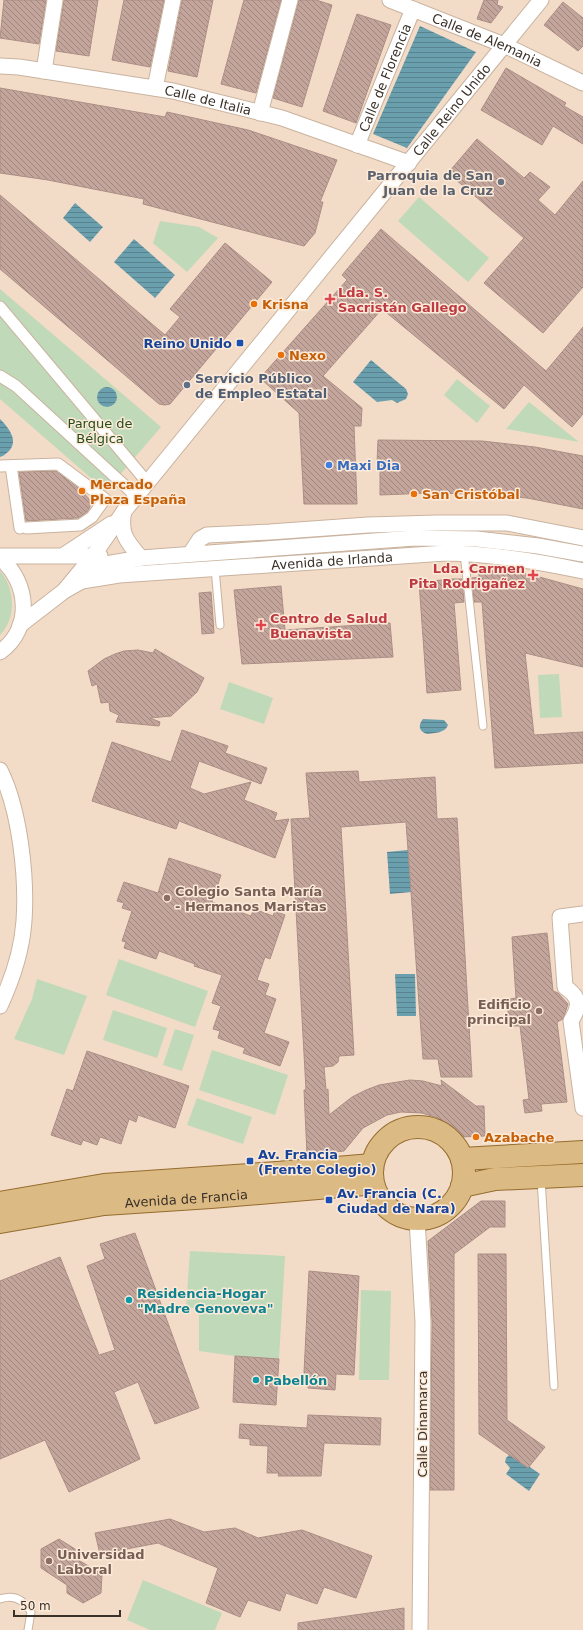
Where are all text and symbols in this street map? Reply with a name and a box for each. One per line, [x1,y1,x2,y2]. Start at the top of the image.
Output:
street label: Calle de Alemania [430,10,545,70]
street label: Calle de Florencia [356,21,414,134]
street label: Calle Reino Unido [409,61,493,159]
street label: Calle de Italia [164,82,253,118]
place label: Parroquia de San Juan de la Cruz [367,168,493,198]
marker: Parroquia de San Juan de la Cruz [496,177,506,187]
place label: Lda. S. Sacristán Gallego [338,285,467,315]
marker: Lda. S. Sacristán Gallego [325,294,335,304]
place label: Krisna [262,297,309,312]
marker: Krisna [249,299,259,309]
place label: Reino Unido [144,336,232,351]
marker: Reino Unido [235,338,245,348]
place label: Nexo [289,348,326,363]
marker: Nexo [276,350,286,360]
place label: Servicio Público de Empleo Estatal [195,371,327,401]
marker: Servicio Público de Empleo Estatal [182,380,192,390]
park label: Parque de Bélgica [67,416,133,446]
place label: Maxi Dia [337,458,400,473]
marker: Maxi Dia [324,460,334,470]
place label: Mercado Plaza España [90,477,186,507]
marker: Mercado Plaza España [77,486,87,496]
place label: San Cristóbal [422,487,520,502]
marker: San Cristóbal [409,489,419,499]
street label: Avenida de Irlanda [271,549,393,572]
place label: Lda. Carmen Pita Rodrigañez [409,561,525,591]
marker: Lda. Carmen Pita Rodrigañez [528,570,538,580]
place label: Centro de Salud Buenavista [270,611,388,641]
marker: Centro de Salud Buenavista [255,619,267,631]
place label: Colegio Santa María - Hermanos Maristas [175,884,327,914]
marker: Colegio Santa María - Hermanos Maristas [162,893,172,903]
place label: Edificio principal [467,997,531,1027]
marker: Edificio principal [534,1006,544,1016]
place label: Azabache [484,1130,554,1145]
marker: Azabache [471,1132,481,1142]
place label: Av. Francia (Frente Colegio) [258,1147,376,1177]
marker: Av. Francia (Frente Colegio) [245,1156,255,1166]
street label: Avenida de Francia [124,1186,248,1210]
place label: Av. Francia (C. Ciudad de Nara) [337,1186,456,1216]
marker: Av. Francia (C. Ciudad de Nara) [324,1195,334,1205]
place label: Residencia-Hogar "Madre Genoveva" [137,1286,274,1316]
marker: Residencia-Hogar "Madre Genoveva" [124,1295,134,1305]
street label: Calle Dinamarca [415,1370,430,1478]
place label: Pabellón [264,1373,327,1388]
marker: Pabellón [251,1375,261,1385]
place label: Universidad Laboral [57,1547,145,1577]
marker: Universidad Laboral [44,1556,54,1566]
scale bar [14,1592,120,1618]
text: 50 m [20,1599,51,1613]

